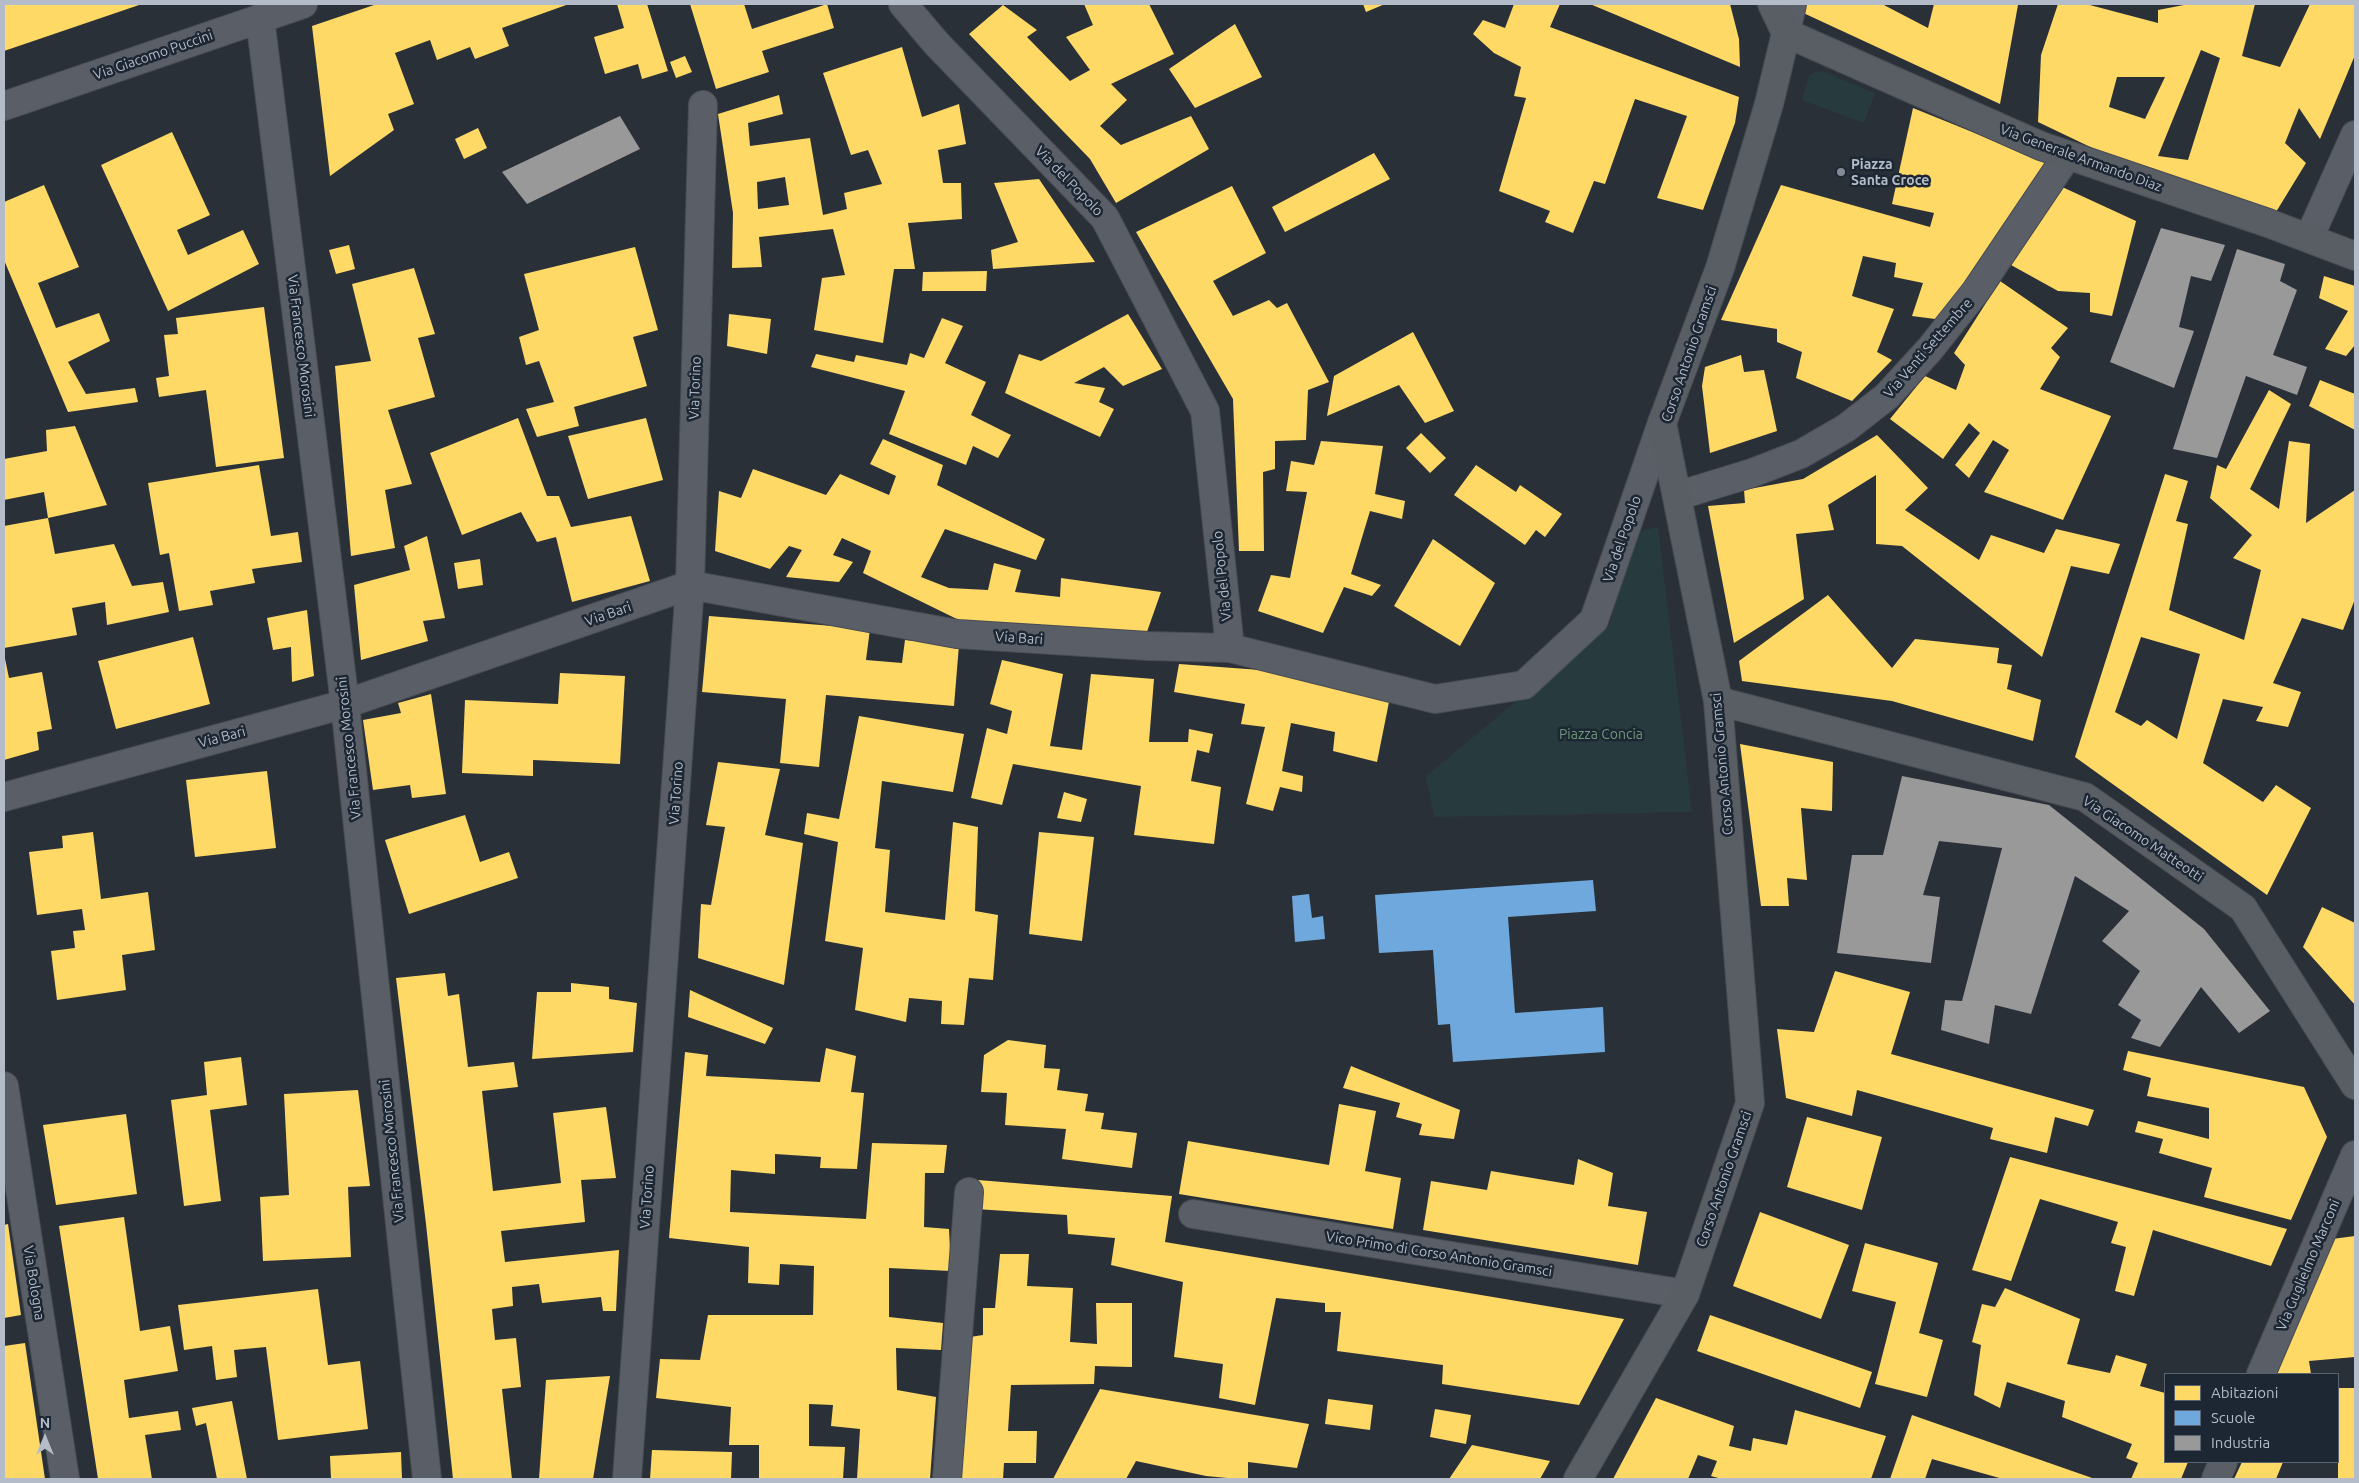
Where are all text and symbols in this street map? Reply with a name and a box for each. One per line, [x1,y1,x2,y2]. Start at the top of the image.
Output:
street label: Via Giacomo Puccini [91,27,215,83]
street label: Via Generale Armando Diaz [1998,121,2164,195]
street label: Via del Popolo [1031,143,1107,219]
place label: Piazza Santa Croce [1851,156,1929,188]
marker: Piazza Santa Croce [1835,166,1847,178]
street label: Via Francesco Morosini [284,274,318,418]
street label: Corso Antonio Gramsci [1658,284,1720,424]
street label: Via Venti Settembre [1880,295,1976,401]
street label: Via Torino [685,356,705,420]
street label: Via del Popolo [1599,493,1645,585]
street label: Via del Popolo [1209,530,1235,622]
street label: Via Bari [583,598,633,630]
street label: Via Bari [995,628,1043,648]
street label: Via Francesco Morosini [333,676,365,820]
street label: Corso Antonio Gramsci [1707,692,1737,836]
street label: Via Bari [197,723,247,751]
park label: Piazza Concia [1559,726,1643,742]
street label: Via Torino [665,761,687,825]
street label: Via Giacomo Matteotti [2080,792,2206,886]
street label: Via Francesco Morosini [376,1079,408,1223]
street label: Corso Antonio Gramsci [1693,1109,1755,1249]
street label: Via Torino [636,1165,658,1229]
street label: Via Guglielmo Marconi [2273,1197,2343,1333]
street label: Vico Primo di Corso Antonio Gramsci [1325,1228,1553,1280]
street label: Via Bologna [20,1244,48,1322]
legend [2164,1373,2339,1463]
text: Abitazioni [2211,1384,2278,1401]
text: Scuole [2211,1409,2255,1426]
north arrow [20,1413,70,1463]
text: N [40,1415,50,1431]
text: Industria [2211,1434,2270,1451]

